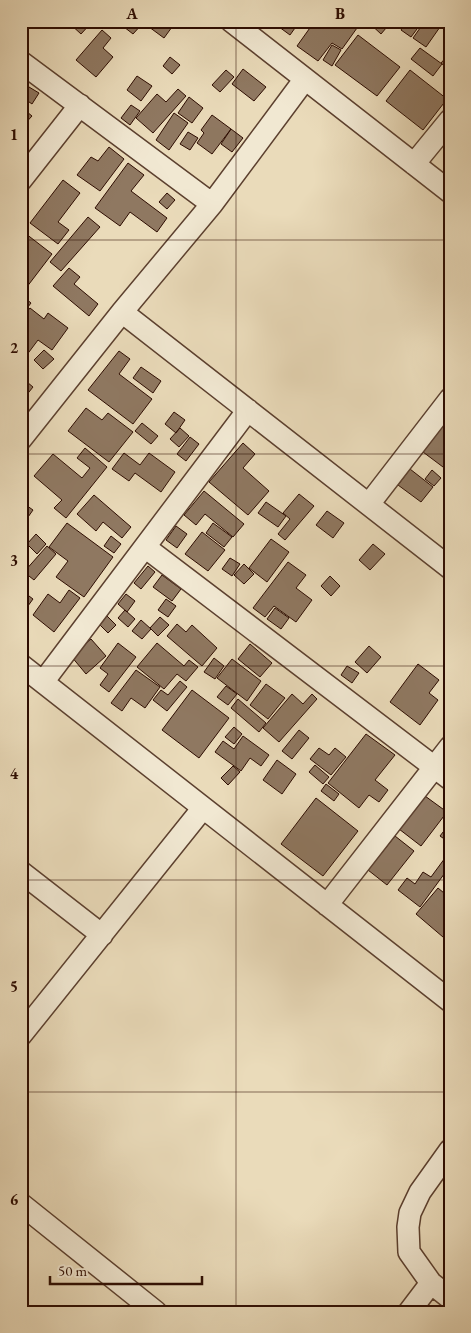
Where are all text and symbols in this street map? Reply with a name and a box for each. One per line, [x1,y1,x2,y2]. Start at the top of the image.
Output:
text: A [125,3,138,24]
text: B [335,3,345,24]
text: 1 [10,124,18,145]
text: 2 [10,337,19,358]
text: 3 [10,550,18,571]
text: 4 [10,763,19,784]
text: 5 [10,976,18,997]
text: 6 [10,1189,19,1210]
scale bar [50,1253,202,1285]
text: 50 m [58,1261,87,1280]

